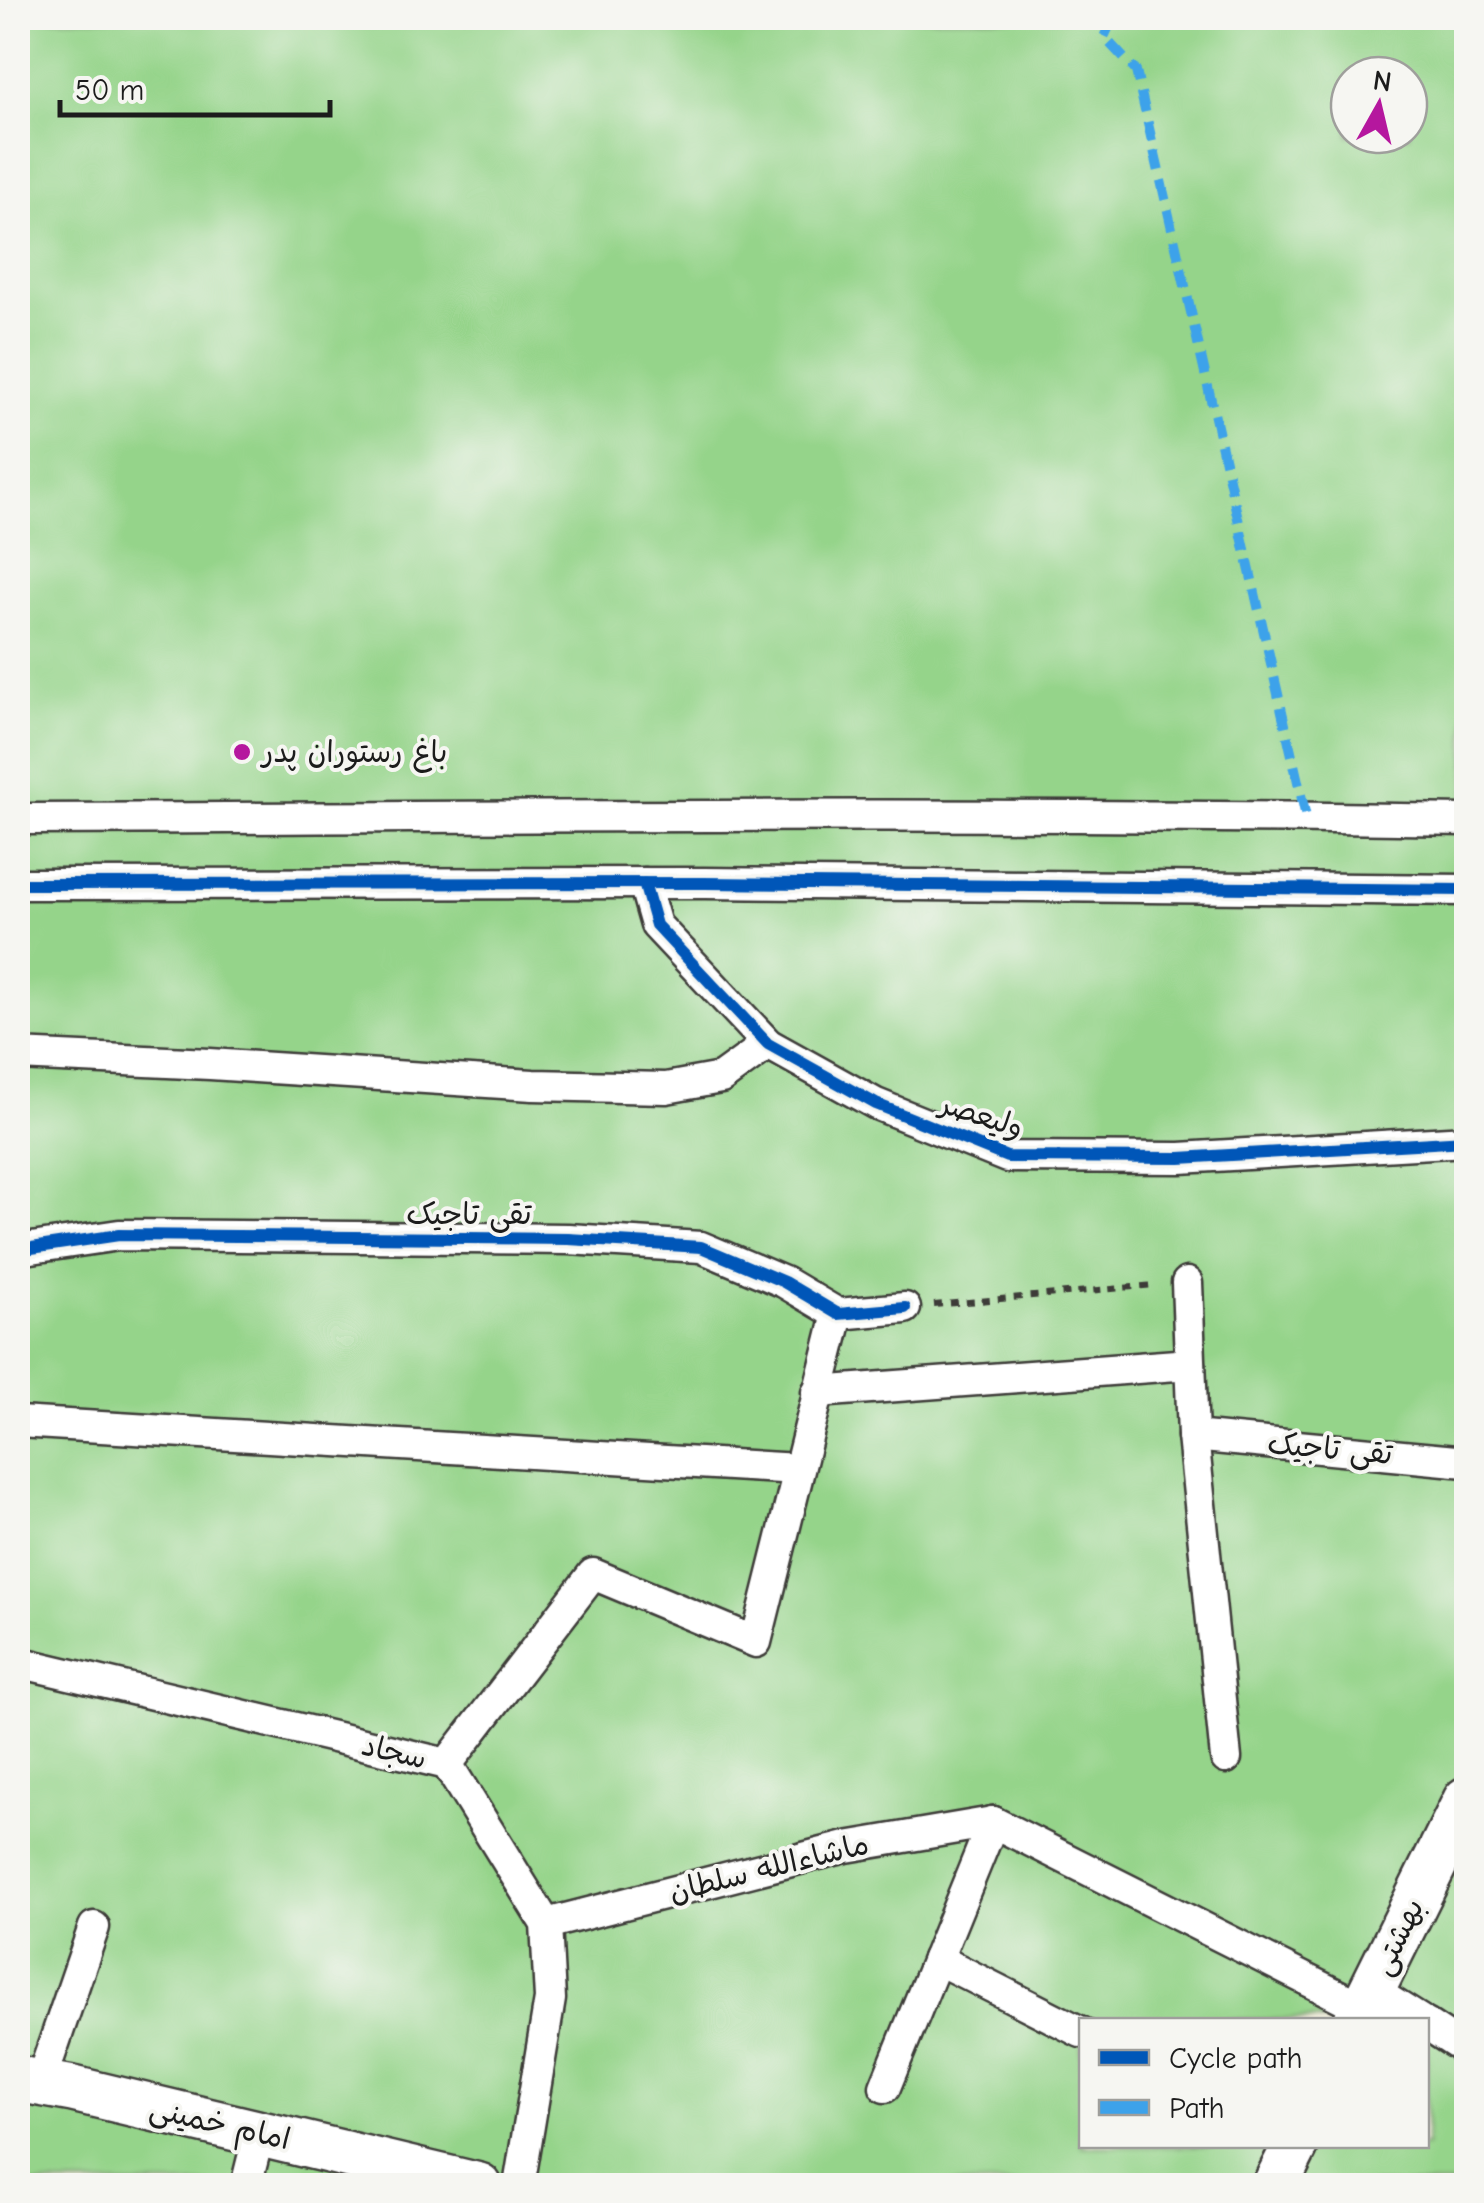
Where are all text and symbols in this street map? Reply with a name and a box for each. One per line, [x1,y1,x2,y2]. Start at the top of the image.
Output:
scale bar [60,55,330,117]
north arrow [1329,55,1429,155]
text: N [1371,64,1394,98]
text: 50 m [75,73,144,108]
place label: باغ رستوران پدر [259,735,447,773]
marker: باغ رستوران پدر [231,741,253,763]
street label: ولیعصر [934,1085,1028,1146]
street label: تقی تاجیک [406,1197,532,1233]
street label: تقی تاجیک [1266,1426,1394,1473]
street label: سجاد [358,1728,430,1776]
street label: ماشاءالله سلطان [666,1826,872,1910]
street label: بهشتی [1365,1893,1432,1981]
legend [1079,2018,1429,2148]
text: Cycle path [1169,2041,1303,2076]
street label: امام خمینی [145,2091,294,2161]
text: Path [1169,2091,1225,2126]

